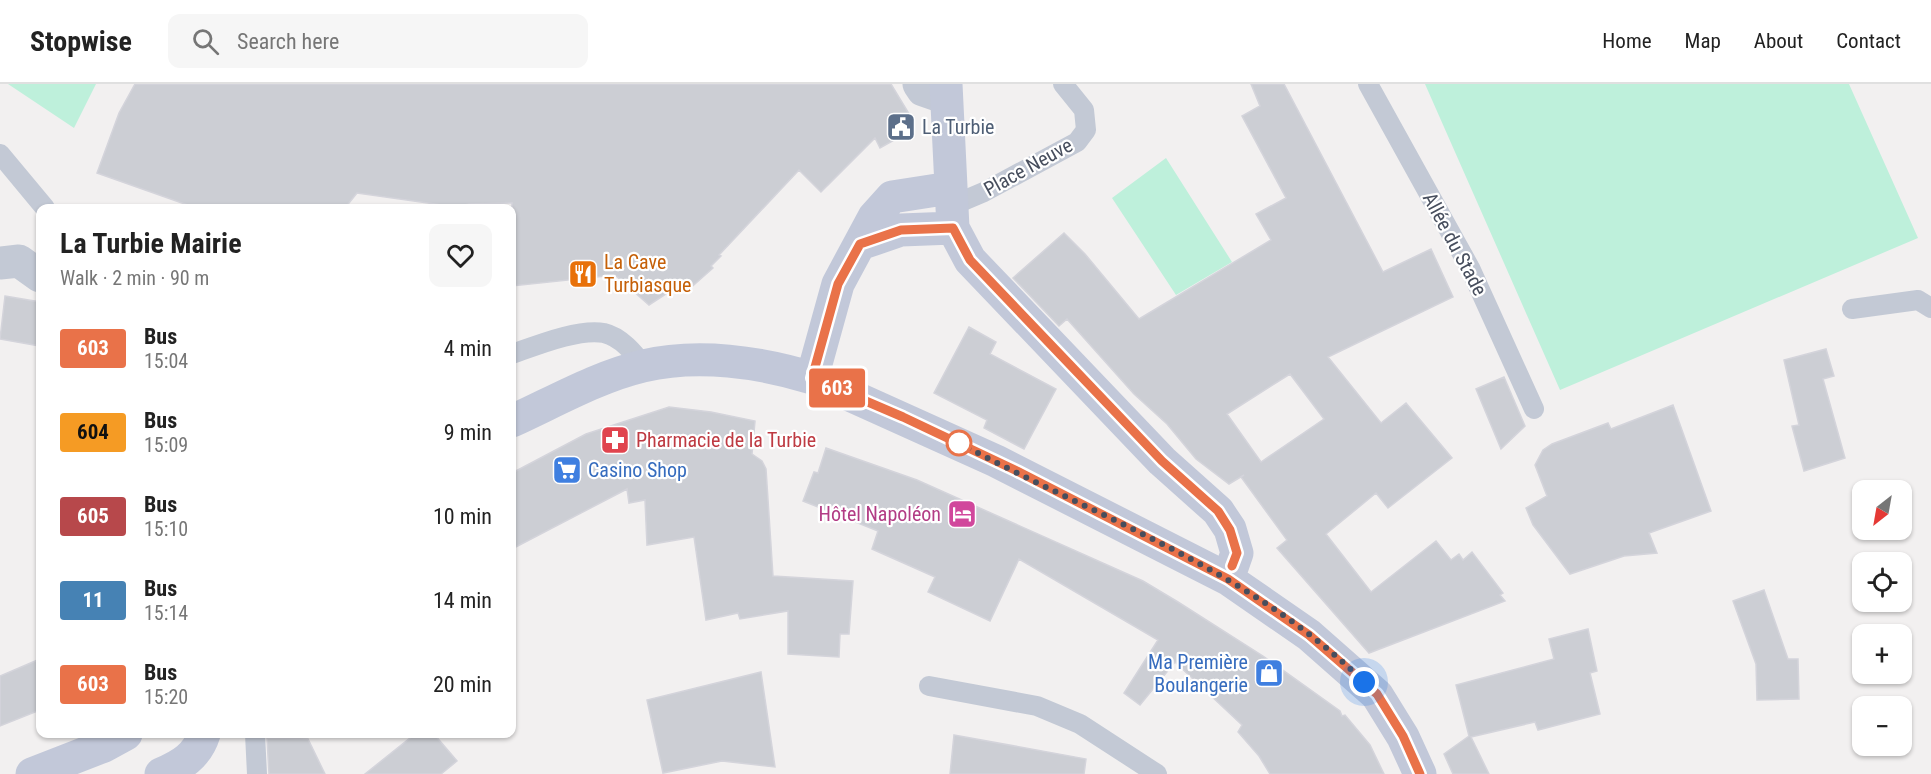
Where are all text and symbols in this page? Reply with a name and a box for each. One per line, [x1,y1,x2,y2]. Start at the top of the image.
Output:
search box [168,14,588,68]
text: Stopwise [30,25,132,58]
icon: search [189,25,222,58]
text: Search here [237,29,339,54]
text: Home [1602,29,1652,53]
text: Map [1685,29,1721,53]
text: About [1754,29,1803,53]
text: Contact [1836,29,1901,53]
public building icon: La Turbie [885,111,917,143]
place label: La Turbie [922,115,994,139]
street label: Place Neuve [979,133,1077,201]
street label: Allée du Stade [1418,188,1492,300]
button: heart [429,224,492,287]
text: La Turbie Mairie [60,227,242,260]
place label: La Cave Turbiasque [604,250,691,297]
restaurant icon: La Cave Turbiasque [567,258,599,290]
text: Walk · 2 min · 90 m [60,266,209,290]
text: Bus [144,324,177,349]
text: 603 [77,336,109,360]
text: 4 min [444,336,492,361]
text: 15:04 [144,349,188,373]
line badge: 603 [802,368,872,408]
text: 603 [821,376,853,400]
text: Bus [144,408,177,433]
text: 604 [77,420,109,444]
text: 9 min [444,420,492,445]
pharmacy icon: Pharmacie de la Turbie [599,424,631,456]
place label: Pharmacie de la Turbie [636,428,816,452]
unlabelled marker [946,430,972,456]
text: 15:09 [144,433,188,457]
supermarket icon: Casino Shop [551,454,583,486]
place label: Casino Shop [588,458,687,482]
north arrow [1852,480,1912,540]
map controls [1852,480,1912,756]
text: Bus [144,492,177,517]
hotel icon: Hôtel Napoléon [946,498,978,530]
place label: Hôtel Napoléon [819,502,941,526]
text: 605 [77,504,109,528]
text: 10 min [433,504,492,529]
text: 15:10 [144,517,188,541]
button: locate [1852,552,1912,612]
text: Bus [144,576,177,601]
text: 11 [82,588,104,612]
text: 14 min [433,588,492,613]
text: 15:14 [144,601,188,625]
button: + [1852,624,1912,684]
place label: Ma Première Boulangerie [1148,650,1248,697]
shop icon: Ma Première Boulangerie [1253,657,1285,689]
text: Bus [144,660,177,685]
your location [1349,667,1379,697]
text: 603 [77,672,109,696]
text: 20 min [433,672,492,697]
text: 15:20 [144,685,188,709]
button: − [1852,696,1912,756]

